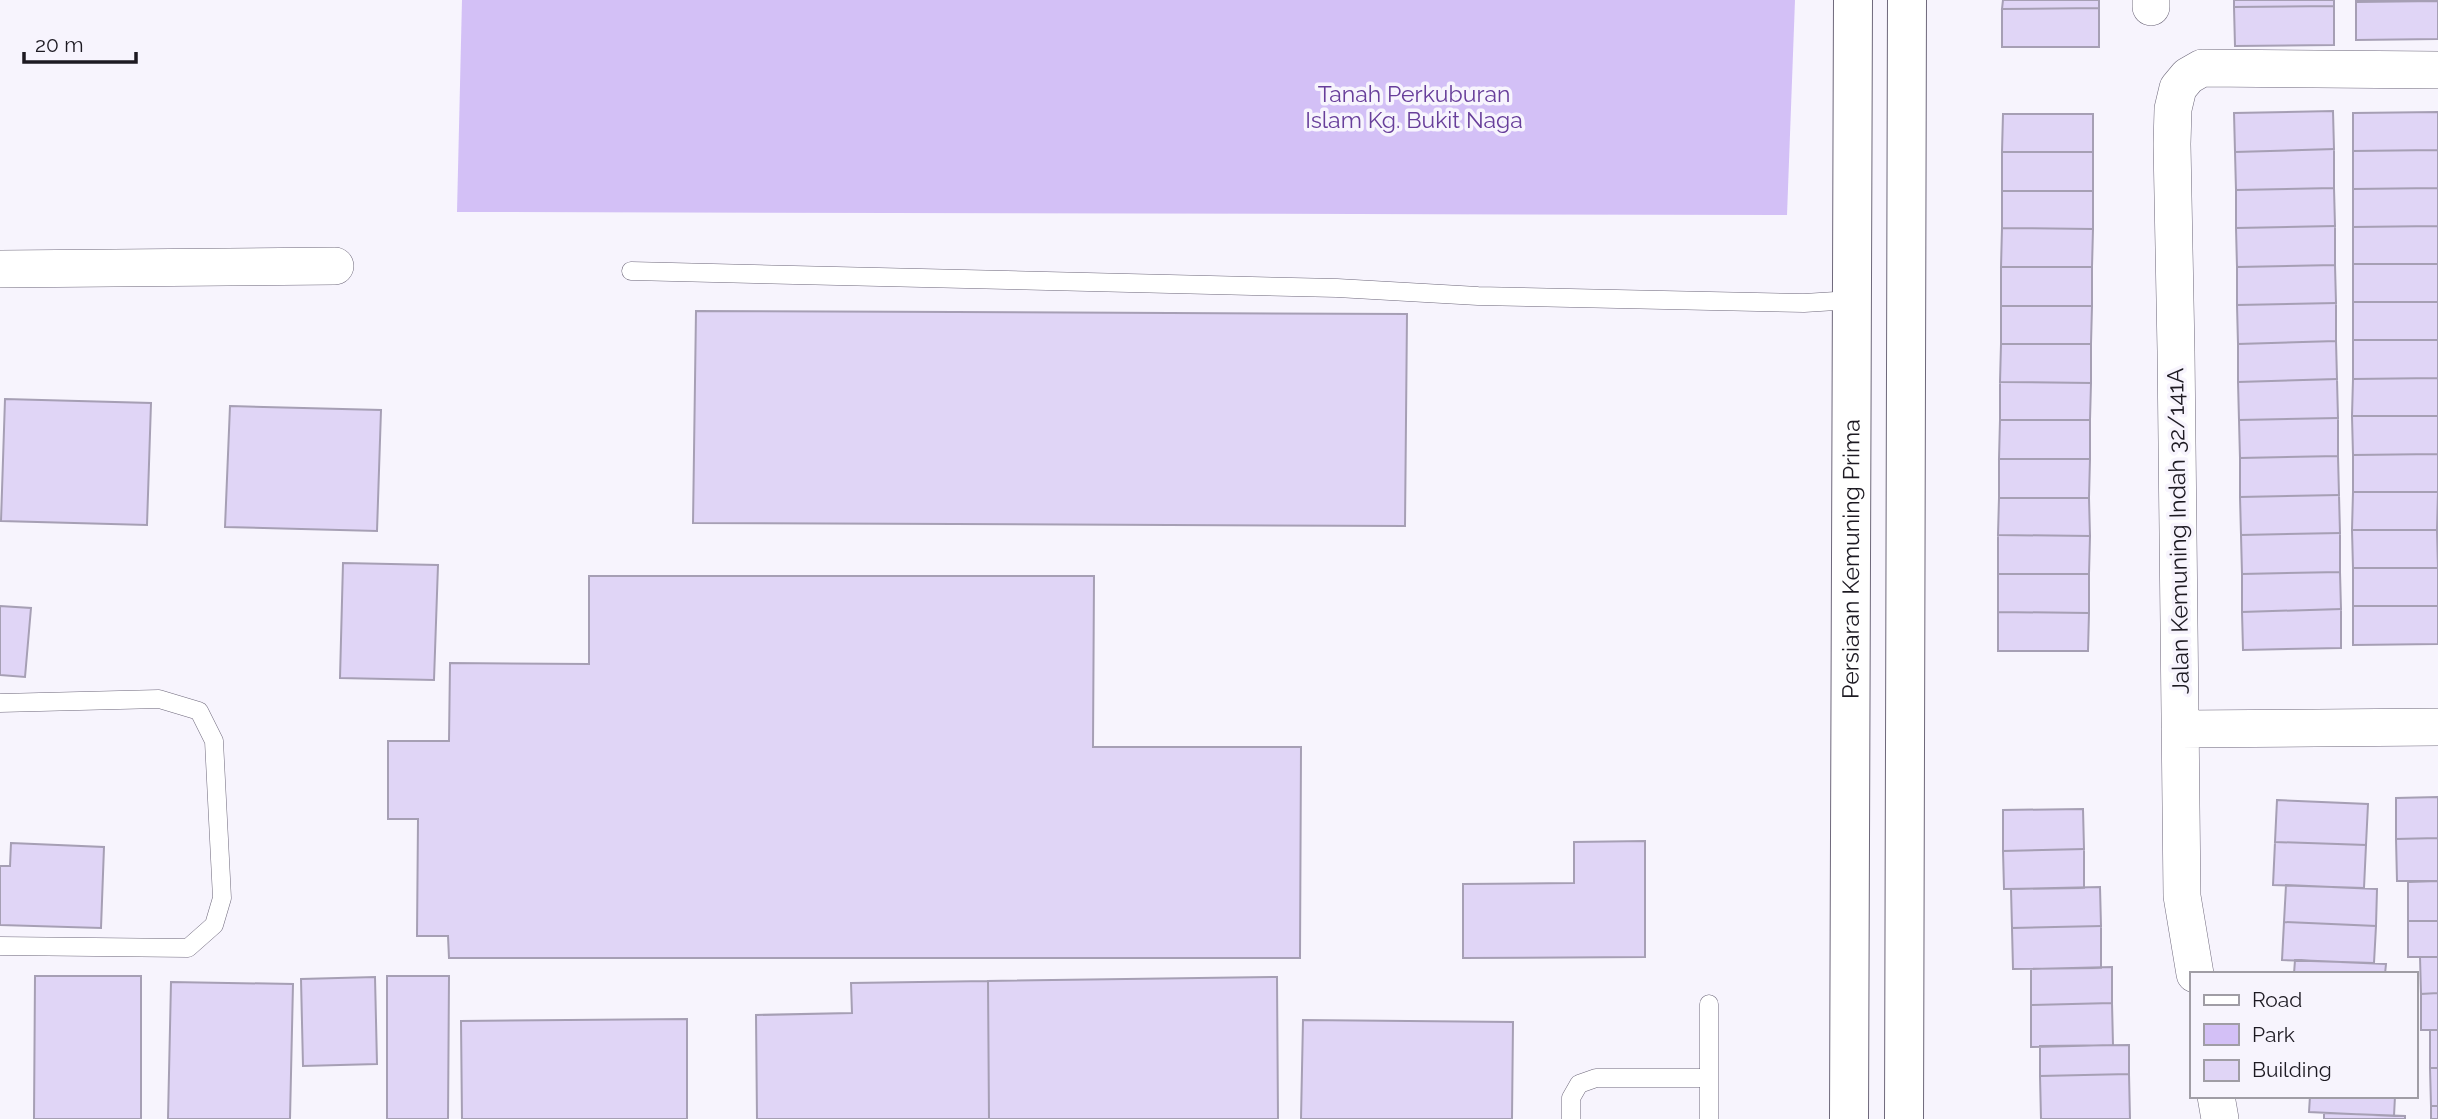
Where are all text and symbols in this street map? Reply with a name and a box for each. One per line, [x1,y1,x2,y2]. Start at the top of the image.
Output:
scale bar [24,21,136,65]
text: 20 m [35,32,83,57]
park label: Tanah Perkuburan Islam Kg. Bukit Naga [1305,80,1523,133]
street label: Jalan Kemuning Indah 32/141A [2161,367,2194,694]
street label: Persiaran Kemuning Prima [1837,419,1865,699]
legend [2190,972,2417,1098]
text: Road [2252,987,2302,1012]
text: Park [2252,1022,2295,1047]
text: Building [2252,1057,2332,1082]

